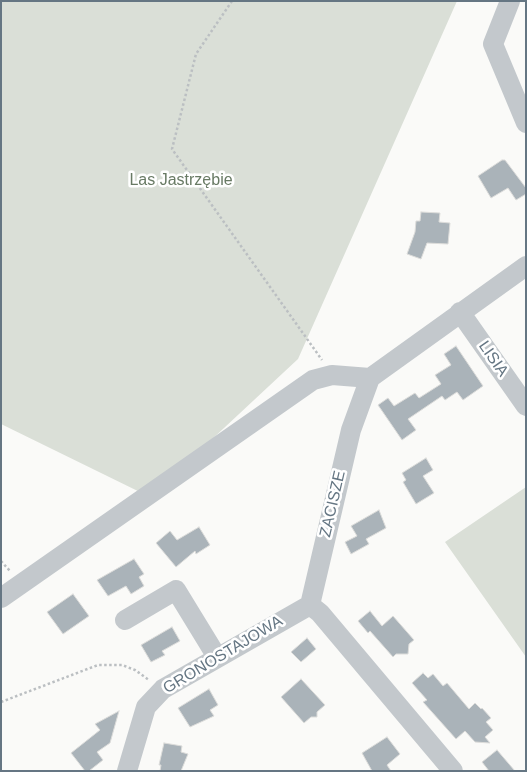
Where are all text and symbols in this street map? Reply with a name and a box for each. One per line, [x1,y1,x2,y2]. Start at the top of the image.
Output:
park label: Las Jastrzębie [129,171,233,191]
street label: LISIA [474,337,512,381]
street label: ZACISZE [316,469,350,539]
street label: GRONOSTAJOWA [160,612,286,698]

